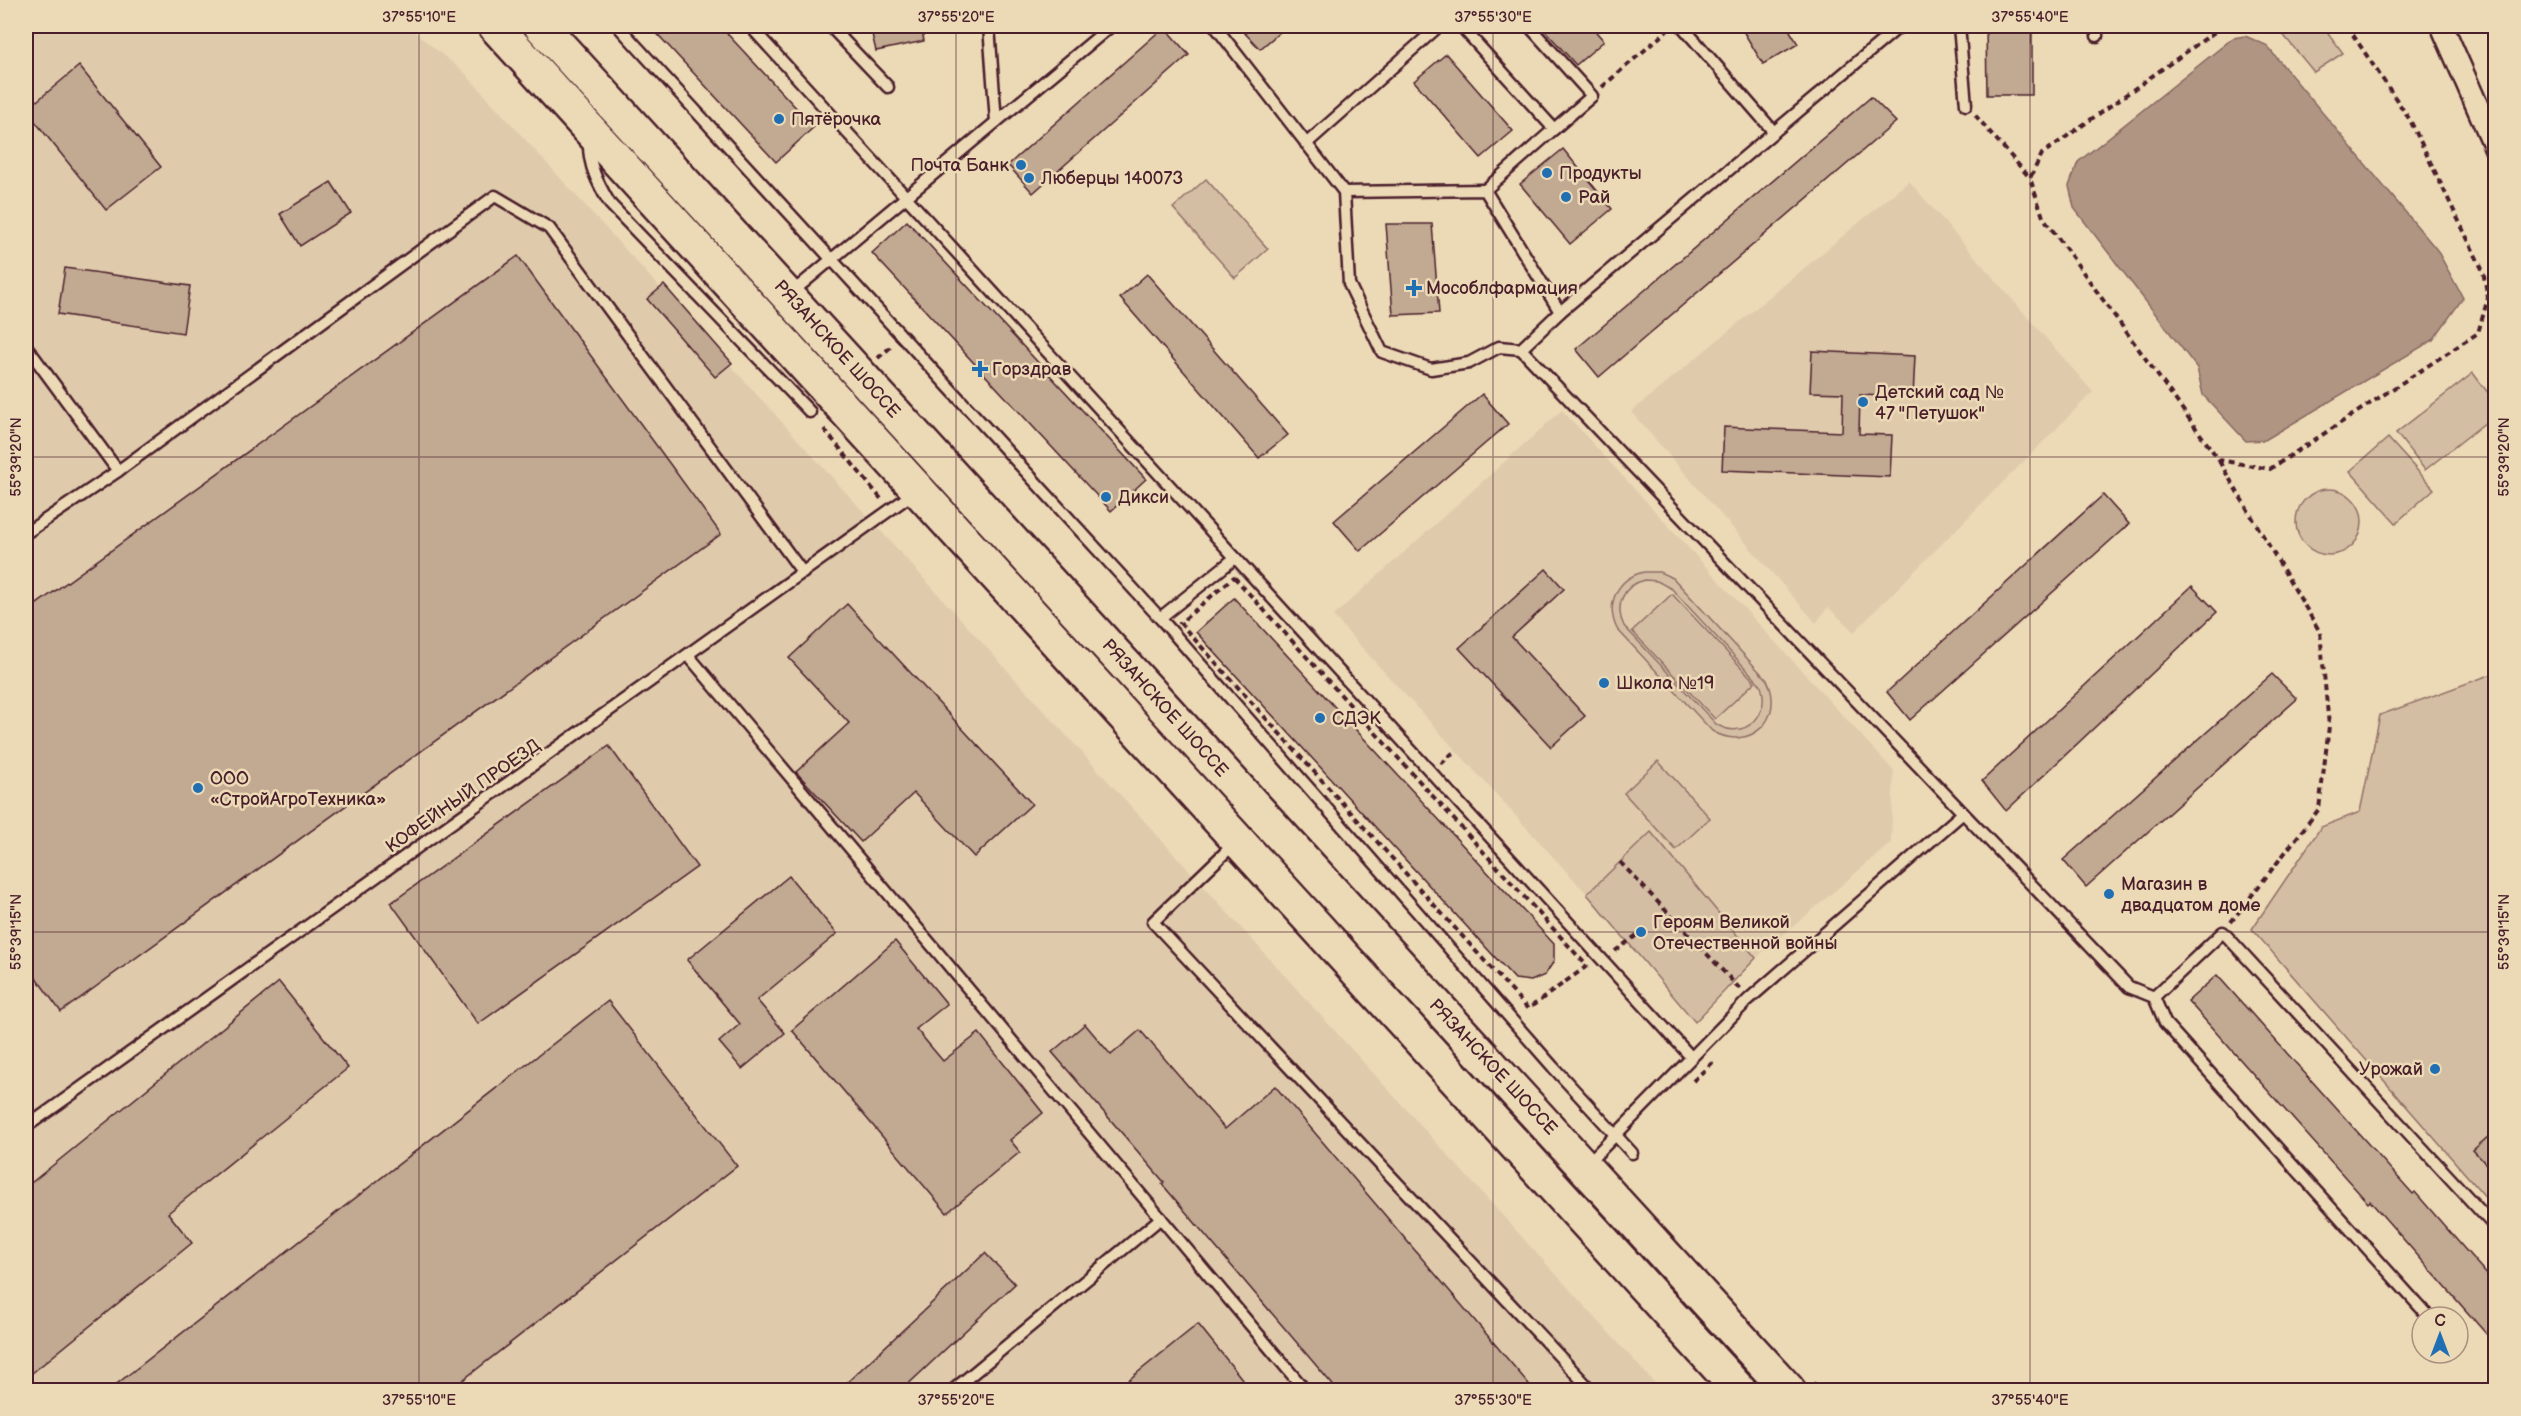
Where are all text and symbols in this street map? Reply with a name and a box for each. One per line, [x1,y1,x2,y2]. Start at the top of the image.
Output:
text: 37°55'10"E [382,8,456,27]
text: 37°55'20"E [917,8,995,27]
text: 37°55'30"E [1454,8,1532,27]
text: 37°55'40"E [1991,8,2069,27]
place label: Пятёрочка [791,109,882,130]
marker: Пятёрочка [772,112,786,126]
place label: Почта Банк [910,155,1009,176]
marker: Почта Банк [1014,158,1028,172]
place label: Продукты [1559,163,1642,184]
marker: Продукты [1540,166,1554,180]
place label: Люберцы 140073 [1040,168,1183,189]
marker: Люберцы 140073 [1022,171,1036,185]
place label: Рай [1578,187,1610,208]
marker: Рай [1559,190,1573,204]
street label: РЯЗАНСКОЕ ШОССЕ [770,276,904,422]
place label: Мособлфармация [1426,278,1578,299]
marker: Мособлфармация [1407,281,1421,295]
place label: Горздрав [992,359,1072,380]
marker: Горздрав [973,362,987,376]
place label: Детский сад № 47 "Петушок" [1875,382,2004,424]
marker: Детский сад № 47 "Петушок" [1856,395,1870,409]
text: 55°39'20"N [7,417,26,497]
text: 55°39'20"N [2495,417,2514,497]
place label: Дикси [1118,487,1169,508]
marker: Дикси [1099,490,1113,504]
street label: РЯЗАНСКОЕ ШОССЕ [1098,635,1232,781]
place label: Школа №19 [1616,673,1714,694]
marker: Школа №19 [1597,676,1611,690]
place label: СДЭК [1332,708,1381,729]
marker: СДЭК [1313,711,1327,725]
street label: КОФЕЙНЫЙ ПРОЕЗД [382,735,544,857]
place label: ООО «СтройАгроТехника» [210,768,386,810]
marker: ООО «СтройАгроТехника» [191,781,205,795]
place label: Магазин в двадцатом доме [2121,874,2261,916]
marker: Магазин в двадцатом доме [2102,887,2116,901]
text: 55°39'15"N [7,894,26,970]
text: 55°39'15"N [2495,894,2514,970]
place label: Героям Великой Отечественной войны [1653,912,1837,954]
marker: Героям Великой Отечественной войны [1634,925,1648,939]
street label: РЯЗАНСКОЕ ШОССЕ [1425,995,1561,1139]
place label: Урожай [2359,1059,2423,1080]
marker: Урожай [2428,1062,2442,1076]
north arrow [2410,1305,2470,1365]
text: С [2434,1312,2446,1331]
text: 37°55'10"E [382,1391,456,1410]
text: 37°55'20"E [917,1391,995,1410]
text: 37°55'30"E [1454,1391,1532,1410]
text: 37°55'40"E [1991,1391,2069,1410]

